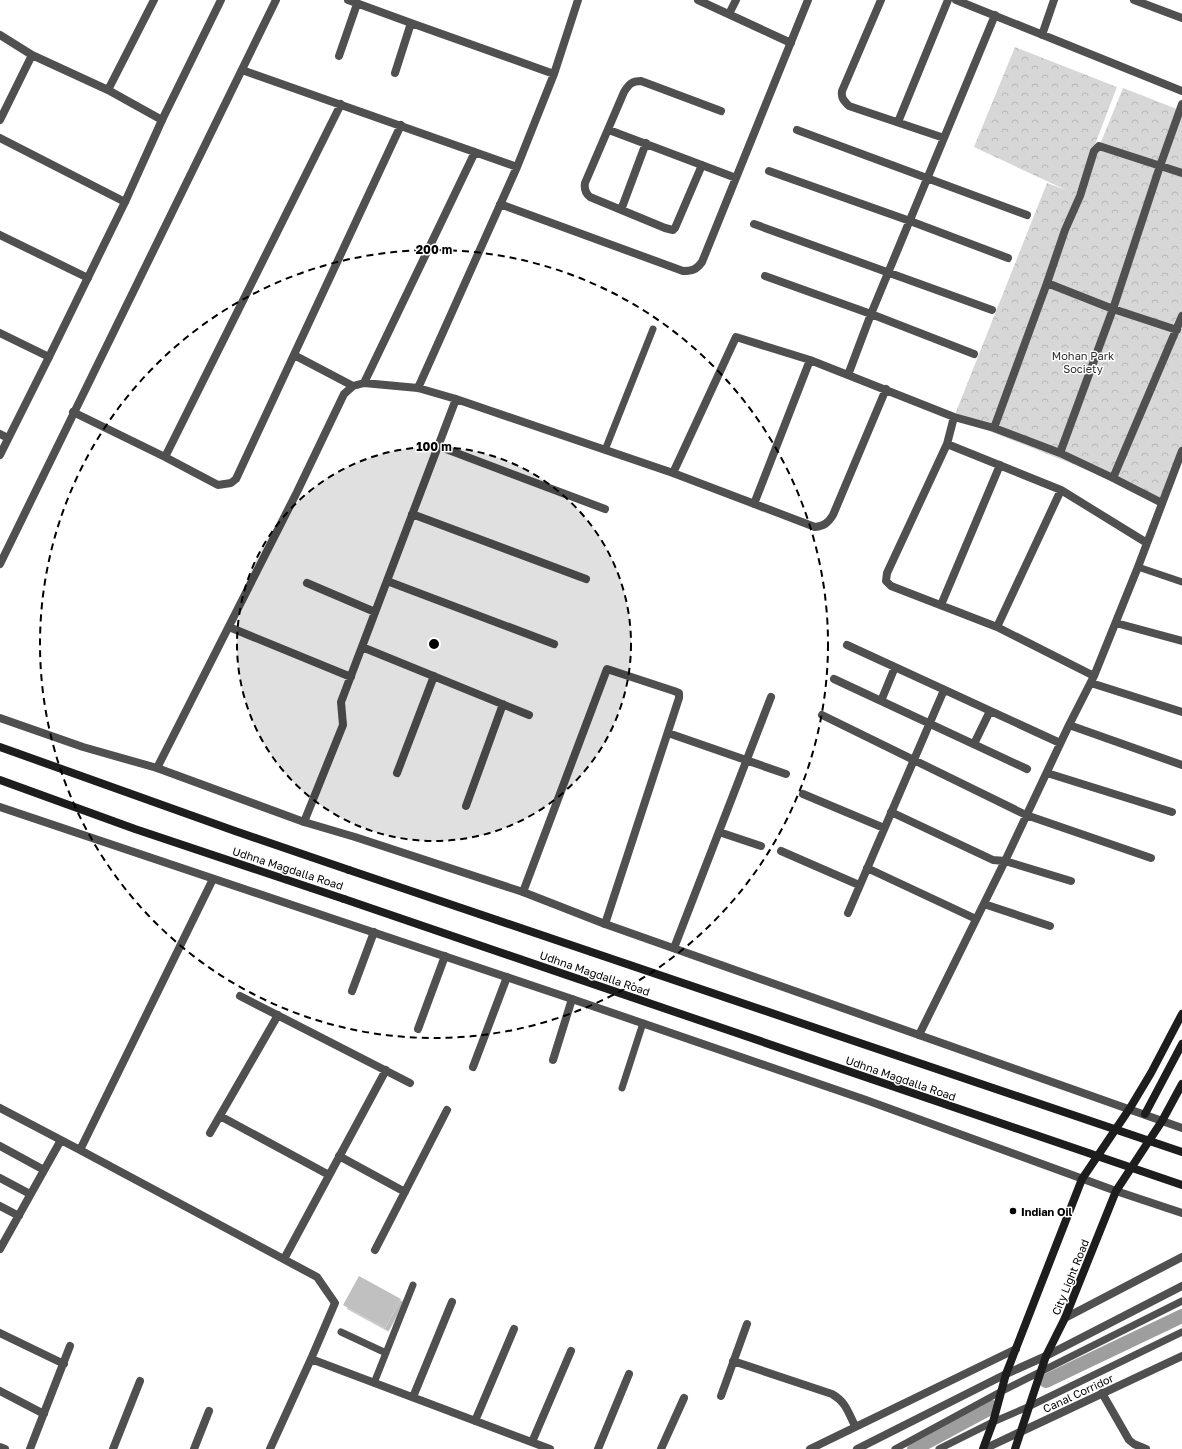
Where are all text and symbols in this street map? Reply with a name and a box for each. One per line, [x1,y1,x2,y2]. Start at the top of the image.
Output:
text: 200 m [416,242,452,257]
park label: Mohan Park Society [1052,349,1114,375]
text: 100 m [416,439,452,454]
centre of rings [427,637,441,651]
street label: Udhna Magdalla Road [231,844,345,892]
street label: Udhna Magdalla Road [538,948,652,998]
street label: Udhna Magdalla Road [844,1053,958,1103]
place label: Indian Oil [1021,1205,1072,1218]
marker: Indian Oil [1008,1206,1018,1216]
street label: City Light Road [1049,1237,1091,1317]
street label: Canal Corridor [1041,1371,1116,1415]

